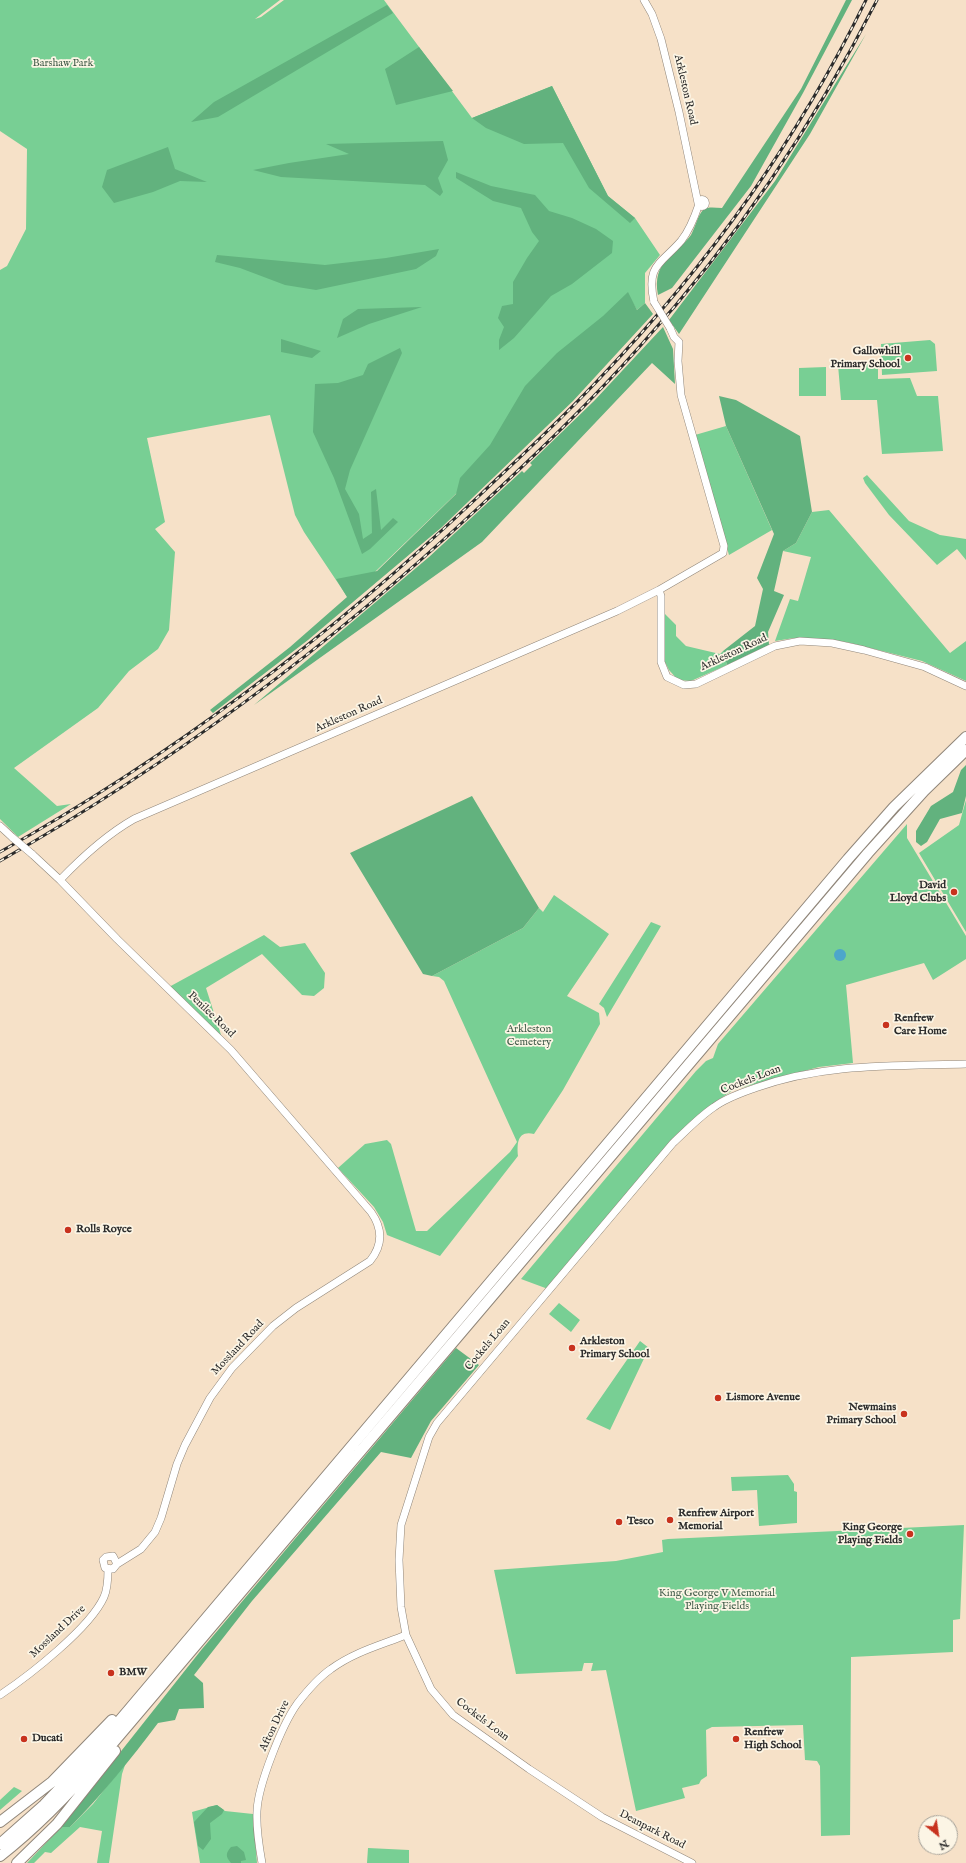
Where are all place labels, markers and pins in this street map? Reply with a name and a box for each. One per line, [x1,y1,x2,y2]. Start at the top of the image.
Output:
place label: Gallowhill Primary School [831,345,900,371]
marker: Gallowhill Primary School [903,353,913,363]
place label: David Lloyd Clubs [890,879,946,905]
marker: David Lloyd Clubs [949,887,959,897]
place label: Renfrew Care Home [894,1012,947,1038]
marker: Renfrew Care Home [881,1020,891,1030]
place label: Rolls Royce [76,1223,132,1237]
marker: Rolls Royce [63,1225,73,1235]
place label: Arkleston Primary School [580,1335,649,1361]
marker: Arkleston Primary School [567,1343,577,1353]
place label: Lismore Avenue [726,1391,800,1405]
marker: Lismore Avenue [713,1393,723,1403]
place label: Newmains Primary School [827,1401,896,1427]
marker: Newmains Primary School [899,1409,909,1419]
place label: Renfrew Airport Memorial [678,1507,754,1533]
place label: Tesco [627,1515,654,1529]
marker: Renfrew Airport Memorial [665,1515,675,1525]
marker: Tesco [614,1517,624,1527]
place label: King George Playing Fields [838,1521,902,1547]
marker: King George Playing Fields [905,1529,915,1539]
place label: BMW [119,1666,147,1680]
marker: BMW [106,1668,116,1678]
place label: Renfrew High School [744,1726,802,1752]
place label: Ducati [32,1732,63,1746]
marker: Ducati [19,1734,29,1744]
marker: Renfrew High School [731,1734,741,1744]

